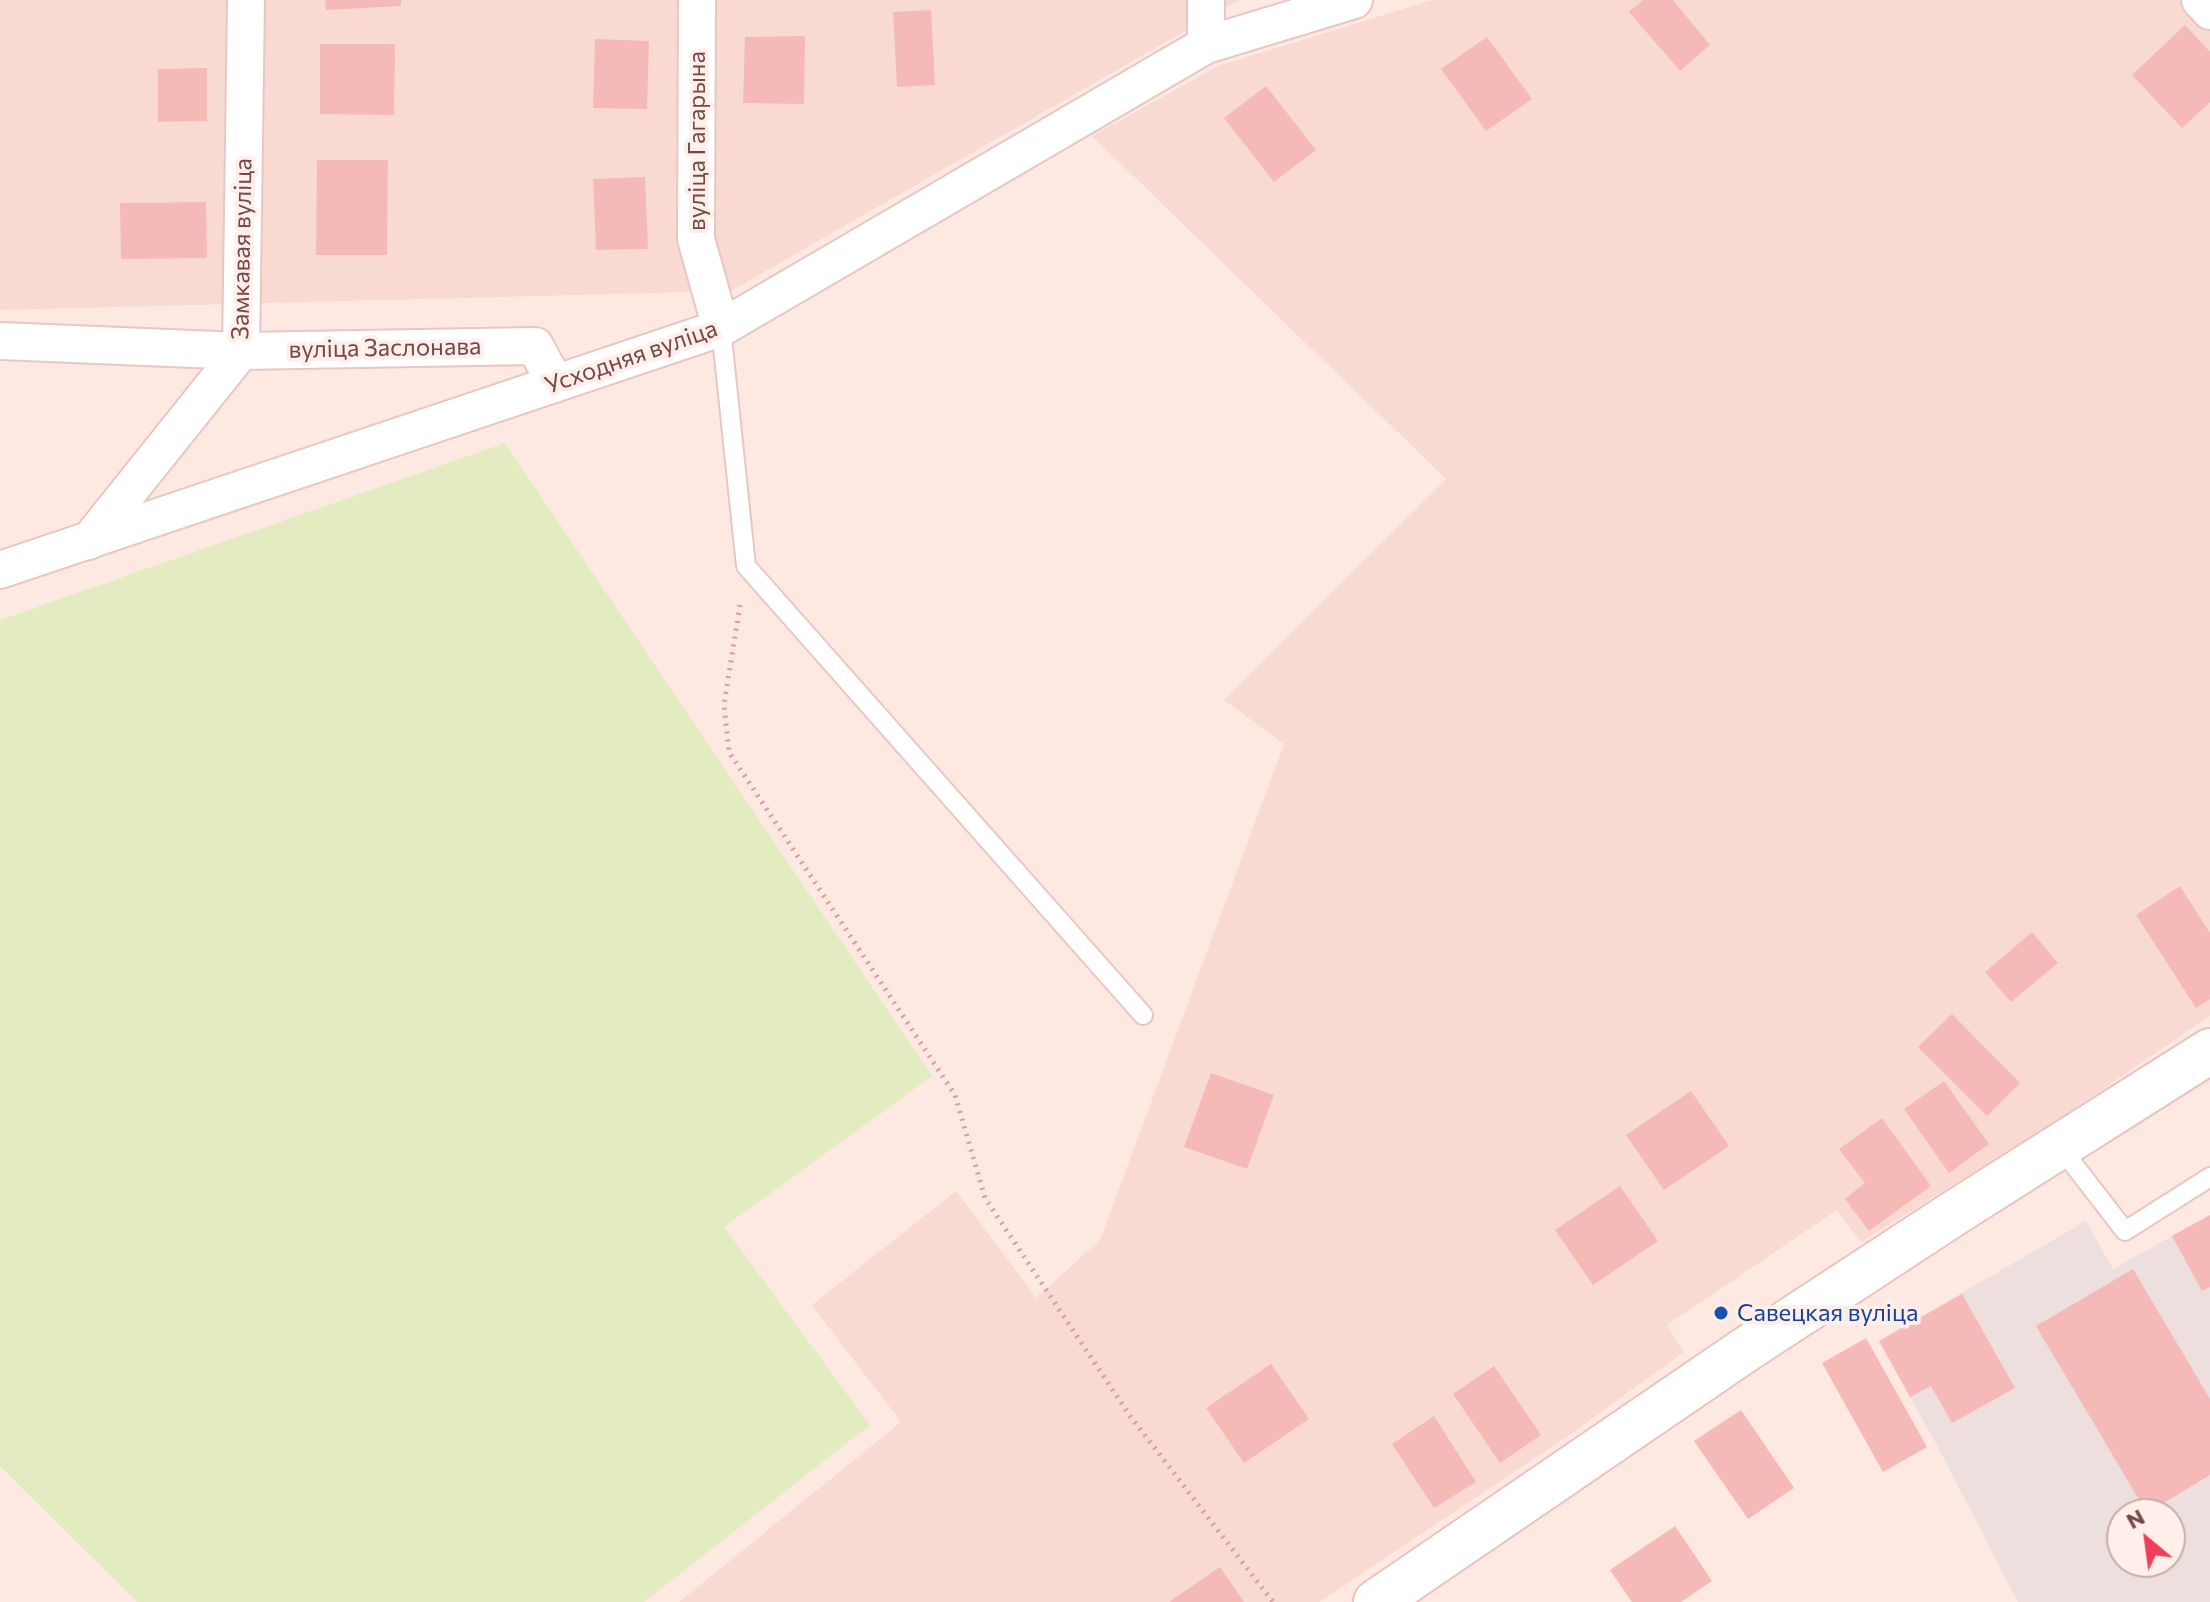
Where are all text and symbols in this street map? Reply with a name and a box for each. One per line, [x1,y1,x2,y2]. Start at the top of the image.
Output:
street label: вуліца Гагарына [683,51,711,231]
street label: Замкавая вуліца [226,158,258,340]
street label: Усходняя вуліца [541,314,721,400]
street label: вуліца Заслонава [288,332,482,364]
place label: Савецкая вуліца [1737,1299,1918,1327]
marker: Савецкая вуліца [1712,1304,1730,1322]
north arrow [2106,1498,2186,1578]
text: N [2121,1503,2149,1534]

